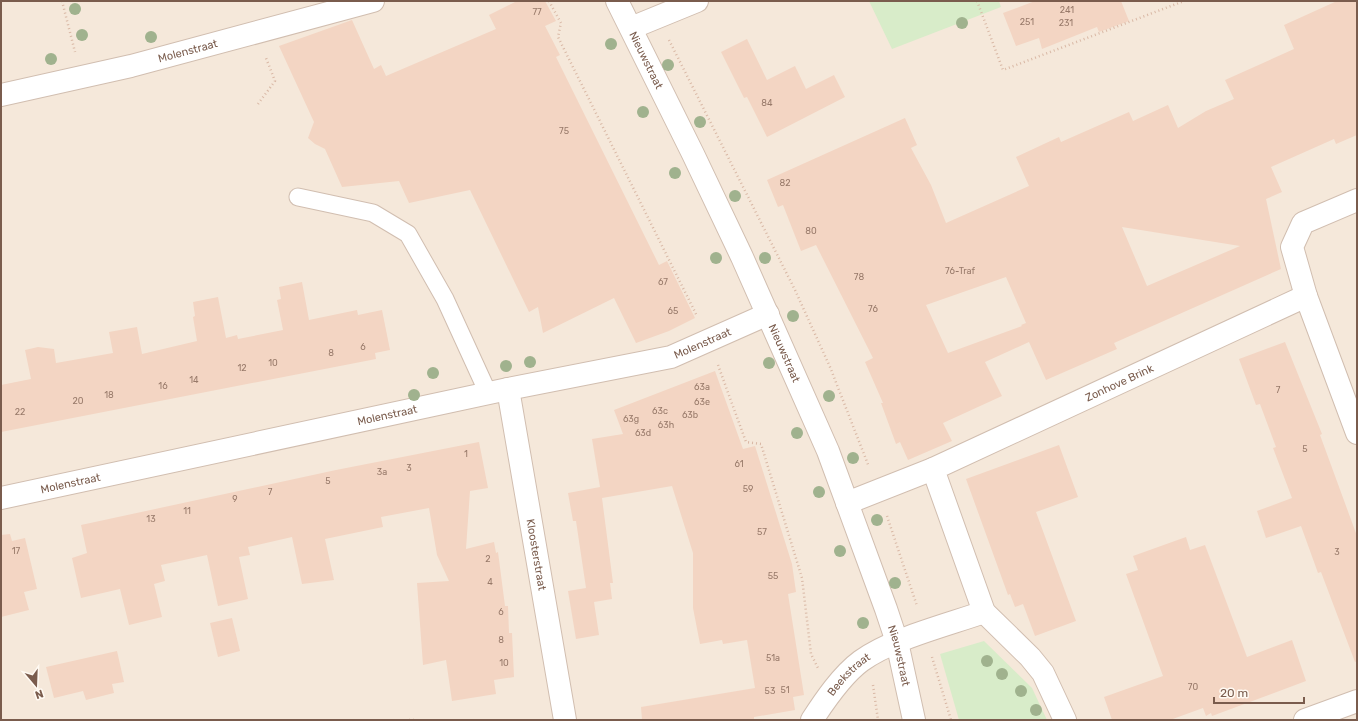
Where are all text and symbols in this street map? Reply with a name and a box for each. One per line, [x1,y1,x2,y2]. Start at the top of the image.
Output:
house number: 241 [1060,5,1074,15]
house number: 77 [532,7,542,17]
house number: 251 [1020,17,1034,27]
house number: 231 [1059,18,1073,28]
street label: Nieuwstraat [627,29,666,91]
street label: Molenstraat [157,36,220,65]
house number: 84 [761,98,773,108]
house number: 75 [559,126,569,136]
house number: 82 [779,178,791,188]
house number: 80 [805,226,817,236]
house number: 76-Traf [945,266,975,276]
house number: 78 [854,272,864,282]
house number: 67 [658,277,668,287]
house number: 76 [868,304,878,314]
house number: 65 [668,306,678,316]
street label: Nieuwstraat [766,322,803,385]
street label: Molenstraat [672,325,734,361]
house number: 6 [360,342,366,352]
house number: 8 [328,348,334,358]
house number: 10 [268,358,278,368]
street label: Zonhove Brink [1083,361,1156,404]
house number: 12 [237,363,247,373]
house number: 14 [189,375,199,385]
house number: 16 [158,381,168,391]
house number: 63a [694,382,710,392]
house number: 7 [1276,385,1281,395]
house number: 18 [104,390,114,400]
house number: 20 [73,396,84,406]
house number: 63e [694,397,710,407]
street label: Molenstraat [356,402,419,428]
house number: 63c [652,406,668,416]
house number: 22 [15,407,25,417]
house number: 63b [682,410,698,420]
house number: 63g [623,414,639,424]
house number: 63h [658,420,674,430]
house number: 63d [635,428,651,438]
house number: 5 [1302,444,1308,454]
house number: 1 [464,449,468,459]
house number: 61 [734,459,744,469]
house number: 3 [406,463,412,473]
house number: 3a [377,467,387,477]
street label: Molenstraat [39,470,102,496]
house number: 5 [325,476,331,486]
house number: 59 [743,484,753,494]
house number: 7 [268,487,273,497]
house number: 9 [232,494,238,504]
house number: 11 [183,506,191,516]
house number: 13 [146,514,156,524]
street label: Kloosterstraat [524,518,549,592]
house number: 57 [757,527,767,537]
house number: 17 [12,546,21,556]
house number: 3 [1334,547,1340,557]
house number: 2 [485,554,491,564]
house number: 55 [768,571,778,581]
house number: 4 [487,577,493,587]
house number: 6 [498,607,504,617]
street label: Nieuwstraat [885,624,913,688]
house number: 8 [498,635,504,645]
street label: Beekstraat [824,650,873,698]
house number: 51a [766,653,780,663]
house number: 10 [499,658,509,668]
north arrow [16,665,56,705]
scale bar [1214,679,1304,705]
house number: 70 [1188,682,1198,692]
house number: 51 [780,685,790,695]
house number: 53 [765,686,775,696]
text: 20 m [1220,686,1248,700]
text: N [33,687,45,701]

